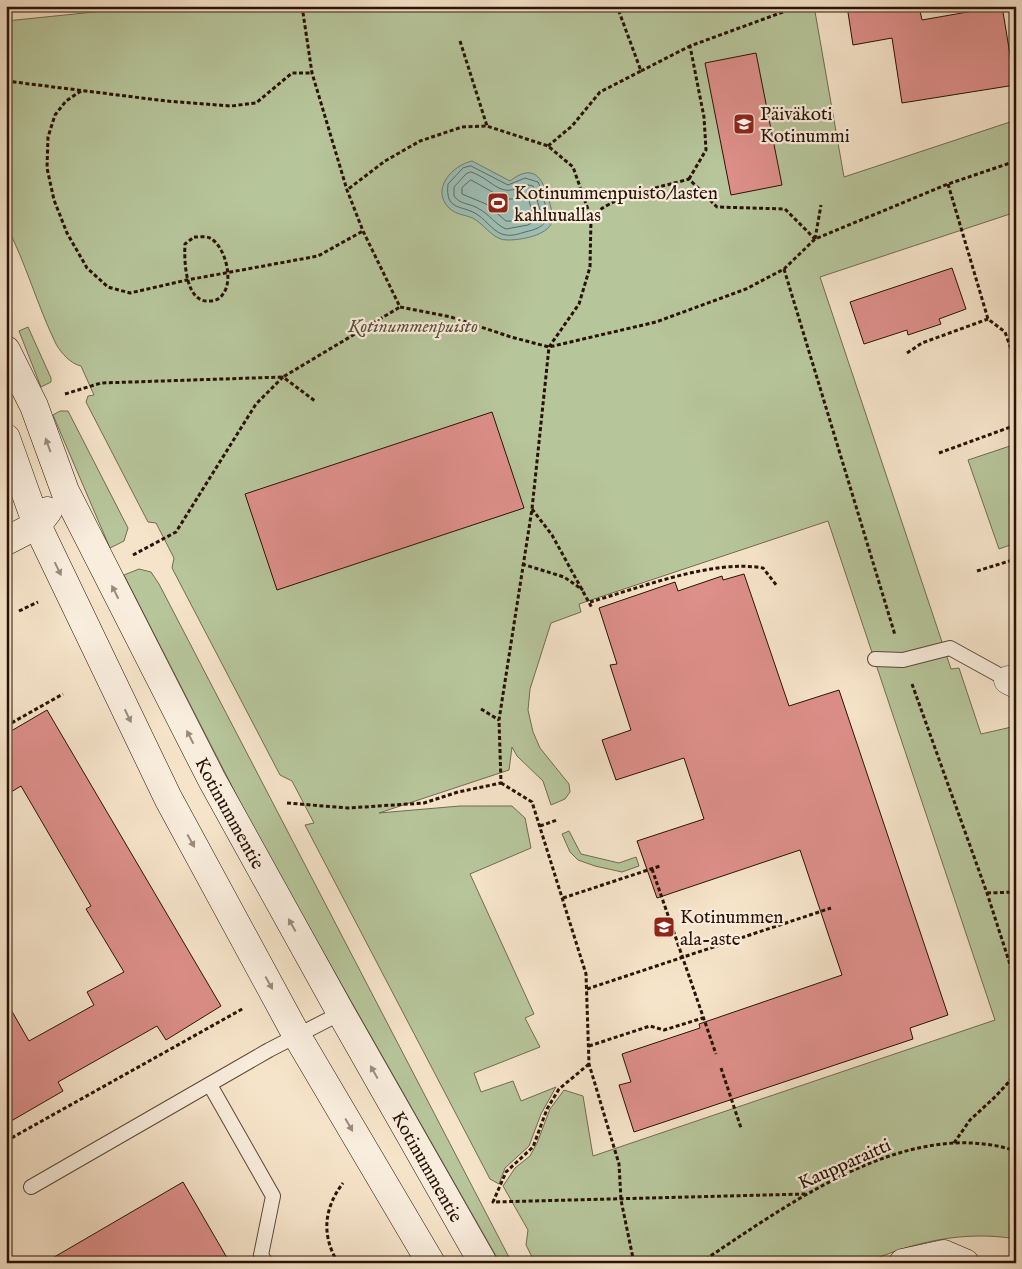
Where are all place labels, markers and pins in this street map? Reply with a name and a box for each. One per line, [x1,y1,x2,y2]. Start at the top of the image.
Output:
place label: Päiväkoti Kotinummi [760,103,850,149]
school or university icon: Päiväkoti Kotinummi [732,112,756,136]
place label: Kotinummenpuisto/lasten kahluuallas [514,182,718,228]
sports icon: Kotinummenpuisto/lasten kahluuallas [486,191,510,215]
place label: Kotinummen ala-aste [680,906,784,952]
school or university icon: Kotinummen ala-aste [652,915,676,939]

